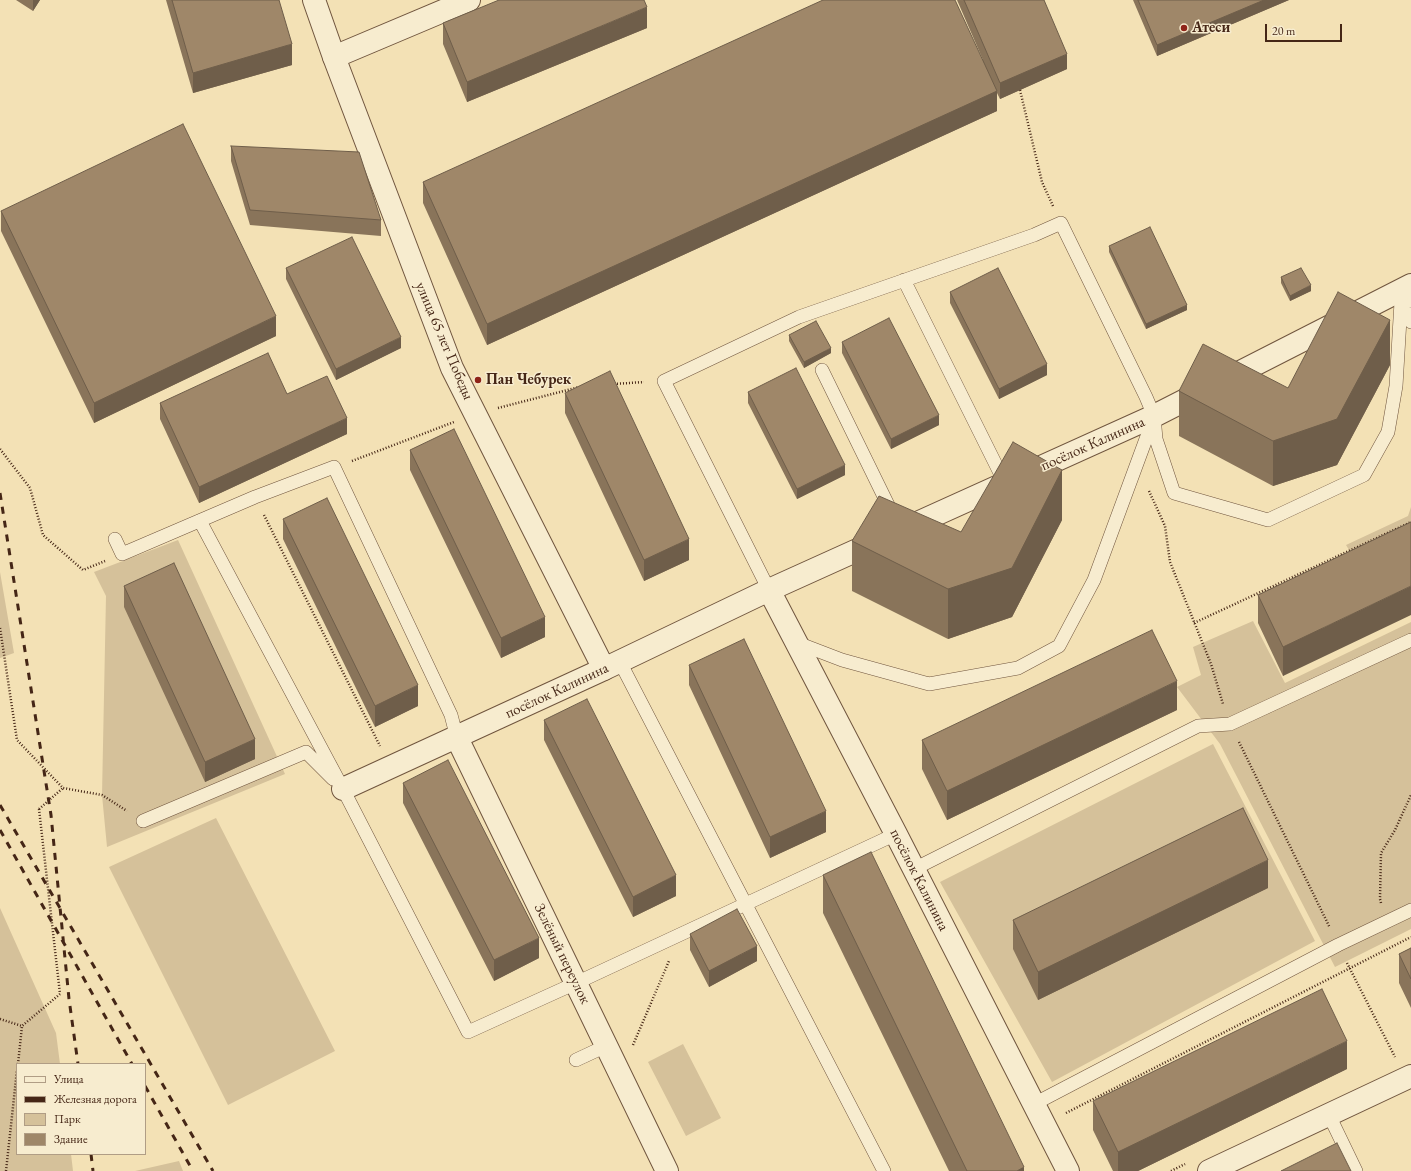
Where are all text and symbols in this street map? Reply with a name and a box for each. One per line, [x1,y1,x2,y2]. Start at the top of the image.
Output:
scale bar [1267,16,1344,42]
place label: Атеси [1192,19,1230,37]
marker: Атеси [1179,23,1189,33]
text: 20 m [1272,23,1295,39]
street label: улица 65 лет Победы [411,279,477,403]
place label: Пан Чебурек [486,371,571,389]
marker: Пан Чебурек [473,375,483,385]
street label: посёлок Калинина [1038,413,1148,475]
street label: посёлок Калинина [502,659,612,723]
street label: посёлок Калинина [886,826,952,934]
street label: Зелёный переулок [530,901,594,1007]
legend [16,1063,146,1155]
text: Улица [54,1071,84,1087]
text: Железная дорога [54,1091,137,1107]
text: Парк [54,1111,81,1127]
text: Здание [54,1131,88,1147]

